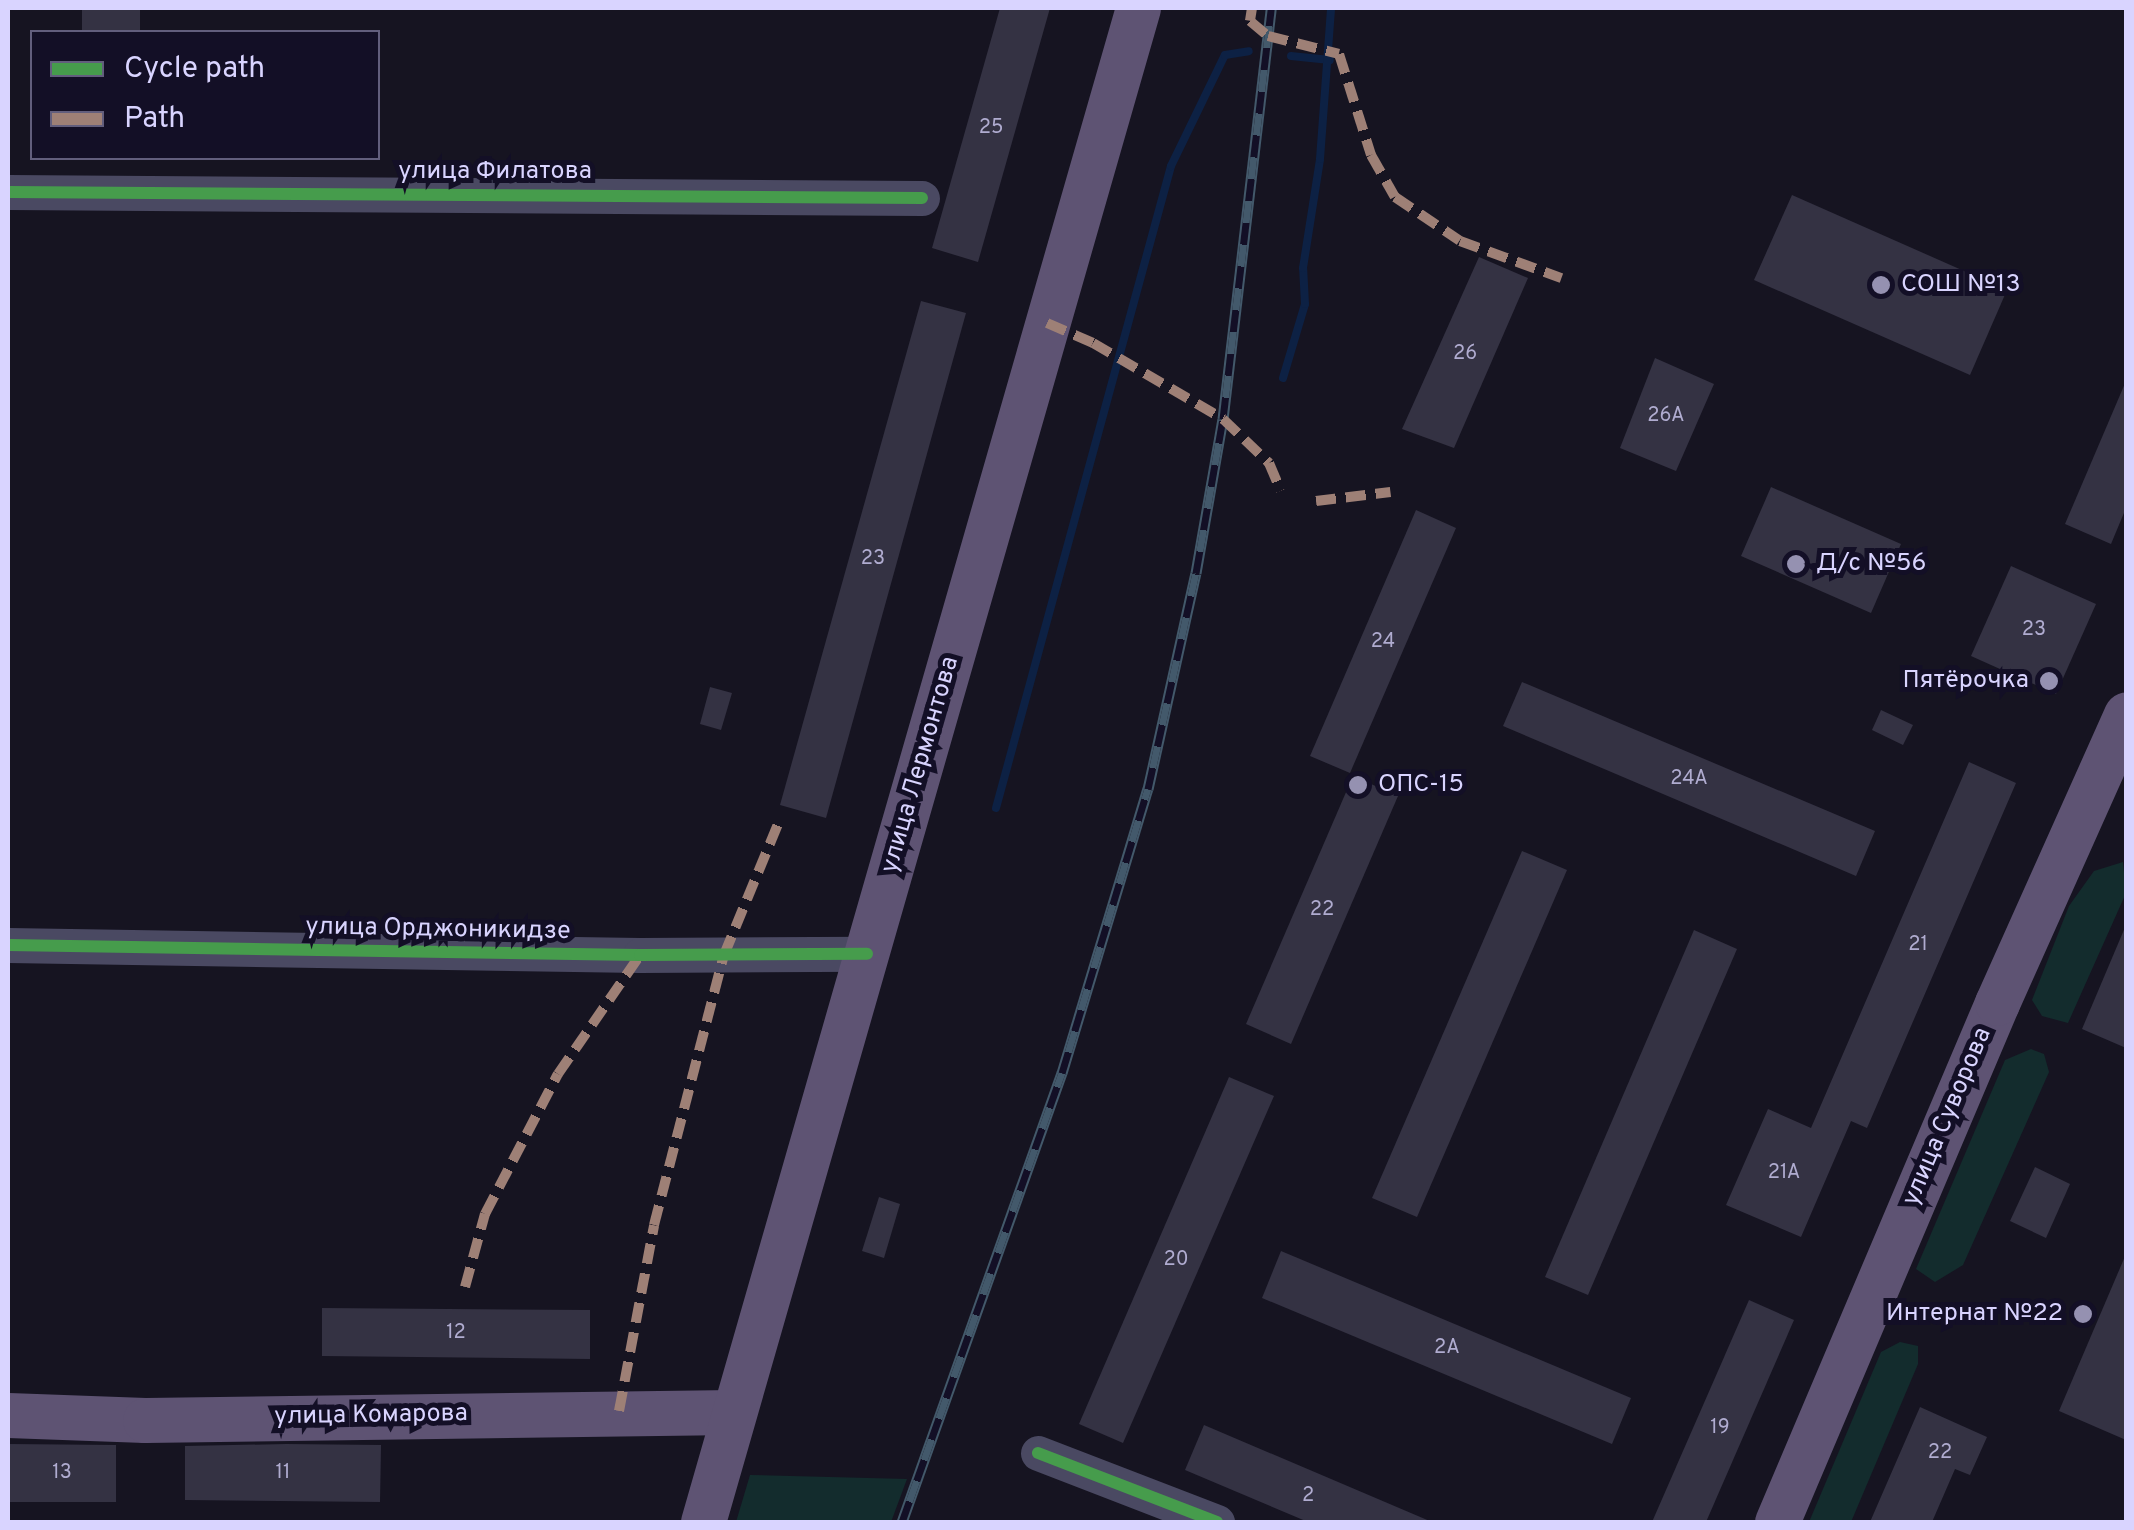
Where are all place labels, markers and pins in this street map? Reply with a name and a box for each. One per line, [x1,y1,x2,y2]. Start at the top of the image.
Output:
place label: СОШ №13 [1901,270,2020,300]
marker: СОШ №13 [1870,274,1892,296]
place label: Д/с №56 [1816,549,1926,579]
marker: Д/с №56 [1785,553,1807,575]
place label: Пятёрочка [1903,666,2029,696]
marker: Пятёрочка [2038,670,2060,692]
place label: ОПС-15 [1378,770,1464,800]
marker: ОПС-15 [1347,774,1369,796]
place label: Интернат №22 [1886,1299,2063,1329]
marker: Интернат №22 [2072,1303,2094,1325]

